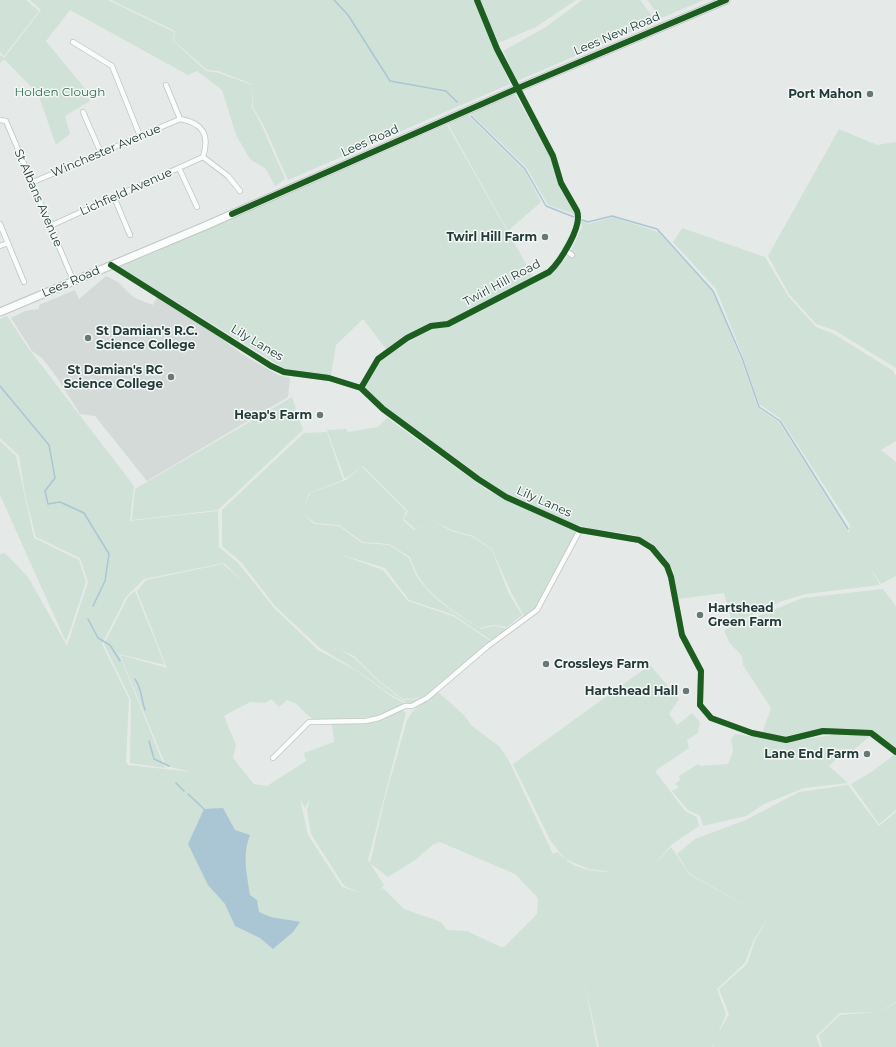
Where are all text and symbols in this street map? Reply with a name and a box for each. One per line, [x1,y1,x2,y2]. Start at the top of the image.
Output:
street label: Lees New Road [572,9,662,59]
park label: Holden Clough [15,85,105,99]
place label: Port Mahon [788,87,862,101]
marker: Port Mahon [865,89,875,99]
street label: Winchester Avenue [49,121,163,181]
street label: Lees Road [339,122,401,160]
street label: St Albans Avenue [11,147,65,249]
street label: Lichfield Avenue [78,165,174,219]
place label: Twirl Hill Farm [446,230,537,244]
marker: Twirl Hill Farm [540,232,550,242]
street label: Twirl Hill Road [461,257,543,309]
street label: Lees Road [40,263,102,301]
street label: Lily Lanes [228,322,286,364]
place label: St Damian's R.C. Science College [96,324,198,352]
marker: St Damian's R.C. Science College [83,333,93,343]
place label: St Damian's RC Science College [64,363,163,391]
marker: St Damian's RC Science College [166,372,176,382]
place label: Heap's Farm [234,408,312,422]
marker: Heap's Farm [315,410,325,420]
street label: Lily Lanes [514,484,574,520]
place label: Hartshead Green Farm [708,601,782,629]
marker: Hartshead Green Farm [695,610,705,620]
place label: Crossleys Farm [554,657,649,671]
marker: Crossleys Farm [541,659,551,669]
place label: Hartshead Hall [585,684,678,698]
marker: Hartshead Hall [681,686,691,696]
place label: Lane End Farm [764,747,859,761]
marker: Lane End Farm [862,749,872,759]

